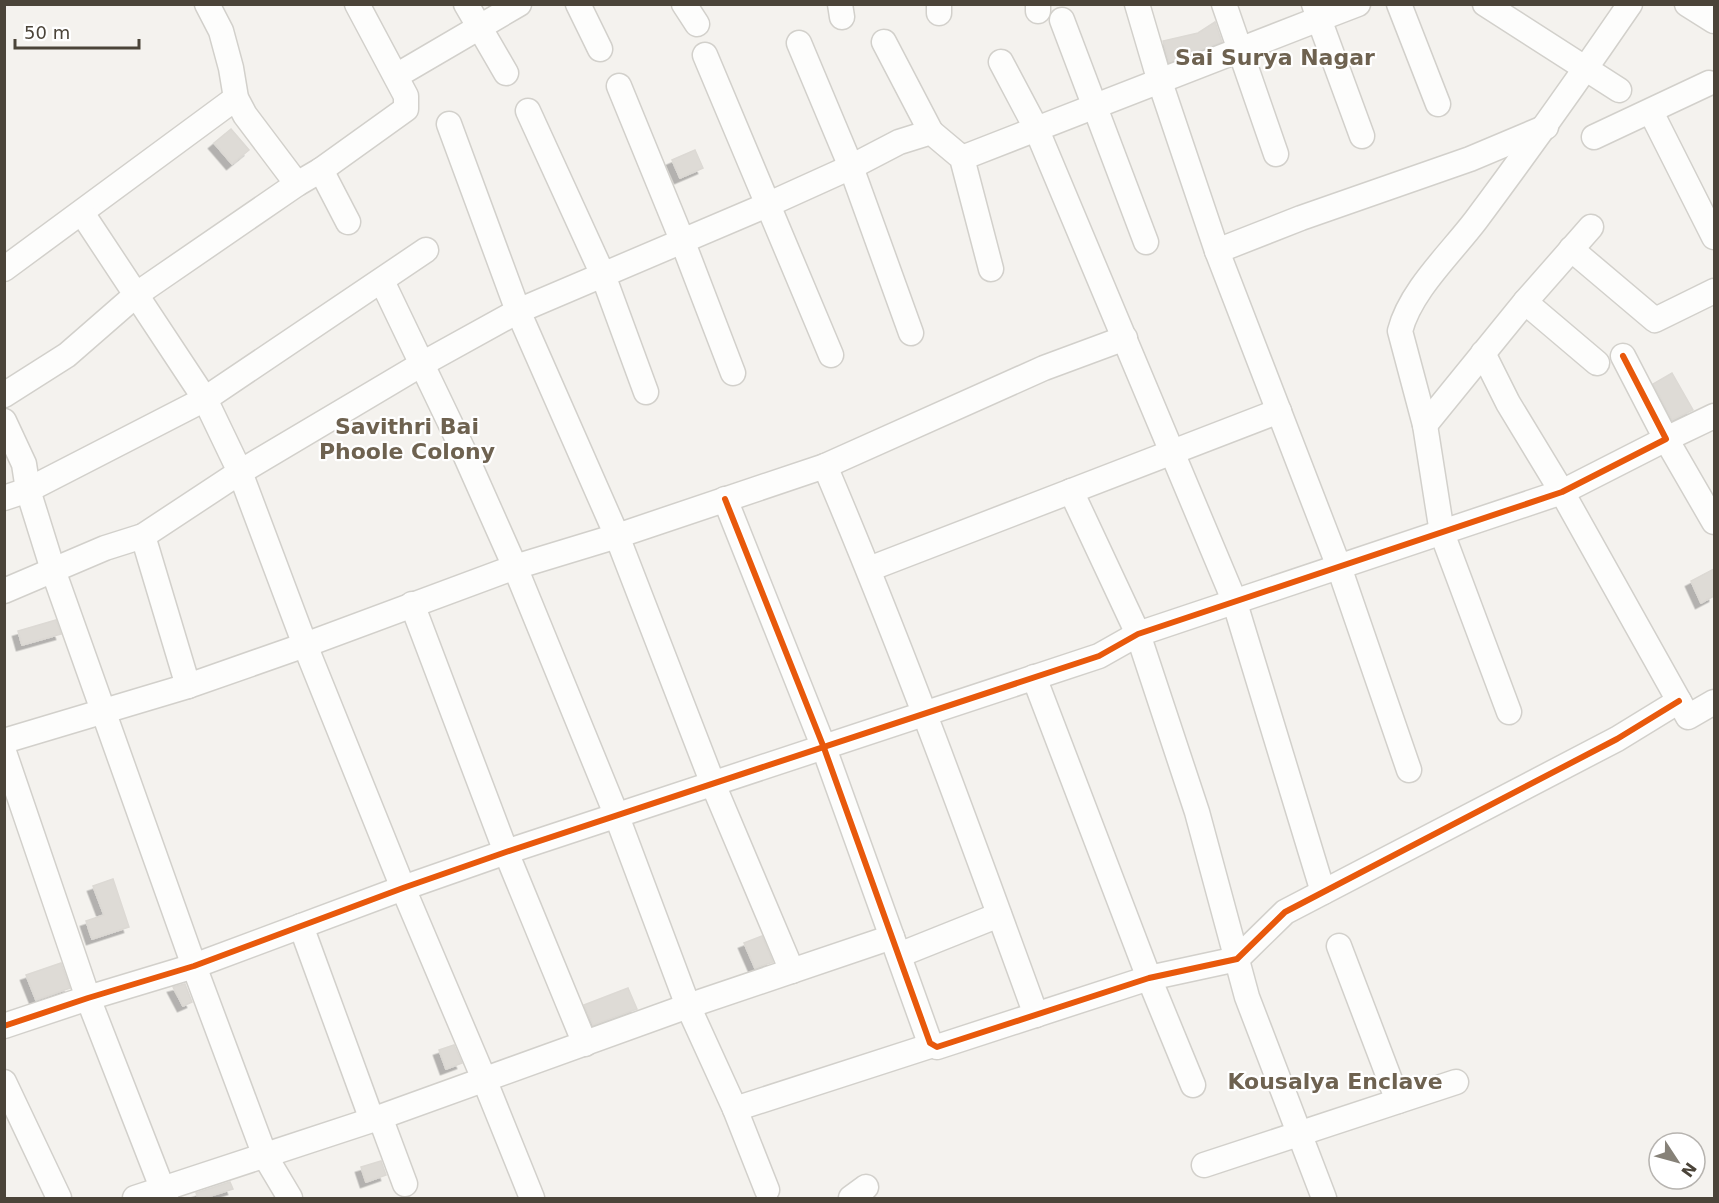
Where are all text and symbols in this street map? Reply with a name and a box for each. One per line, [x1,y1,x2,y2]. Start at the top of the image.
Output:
scale bar [15,12,140,50]
text: 50 m [24,22,70,43]
district label: Sai Surya Nagar [1175,45,1375,70]
district label: Savithri Bai Phoole Colony [319,414,495,464]
district label: Kousalya Enclave [1227,1069,1443,1094]
north arrow [1647,1131,1707,1191]
text: N [1677,1159,1700,1181]

